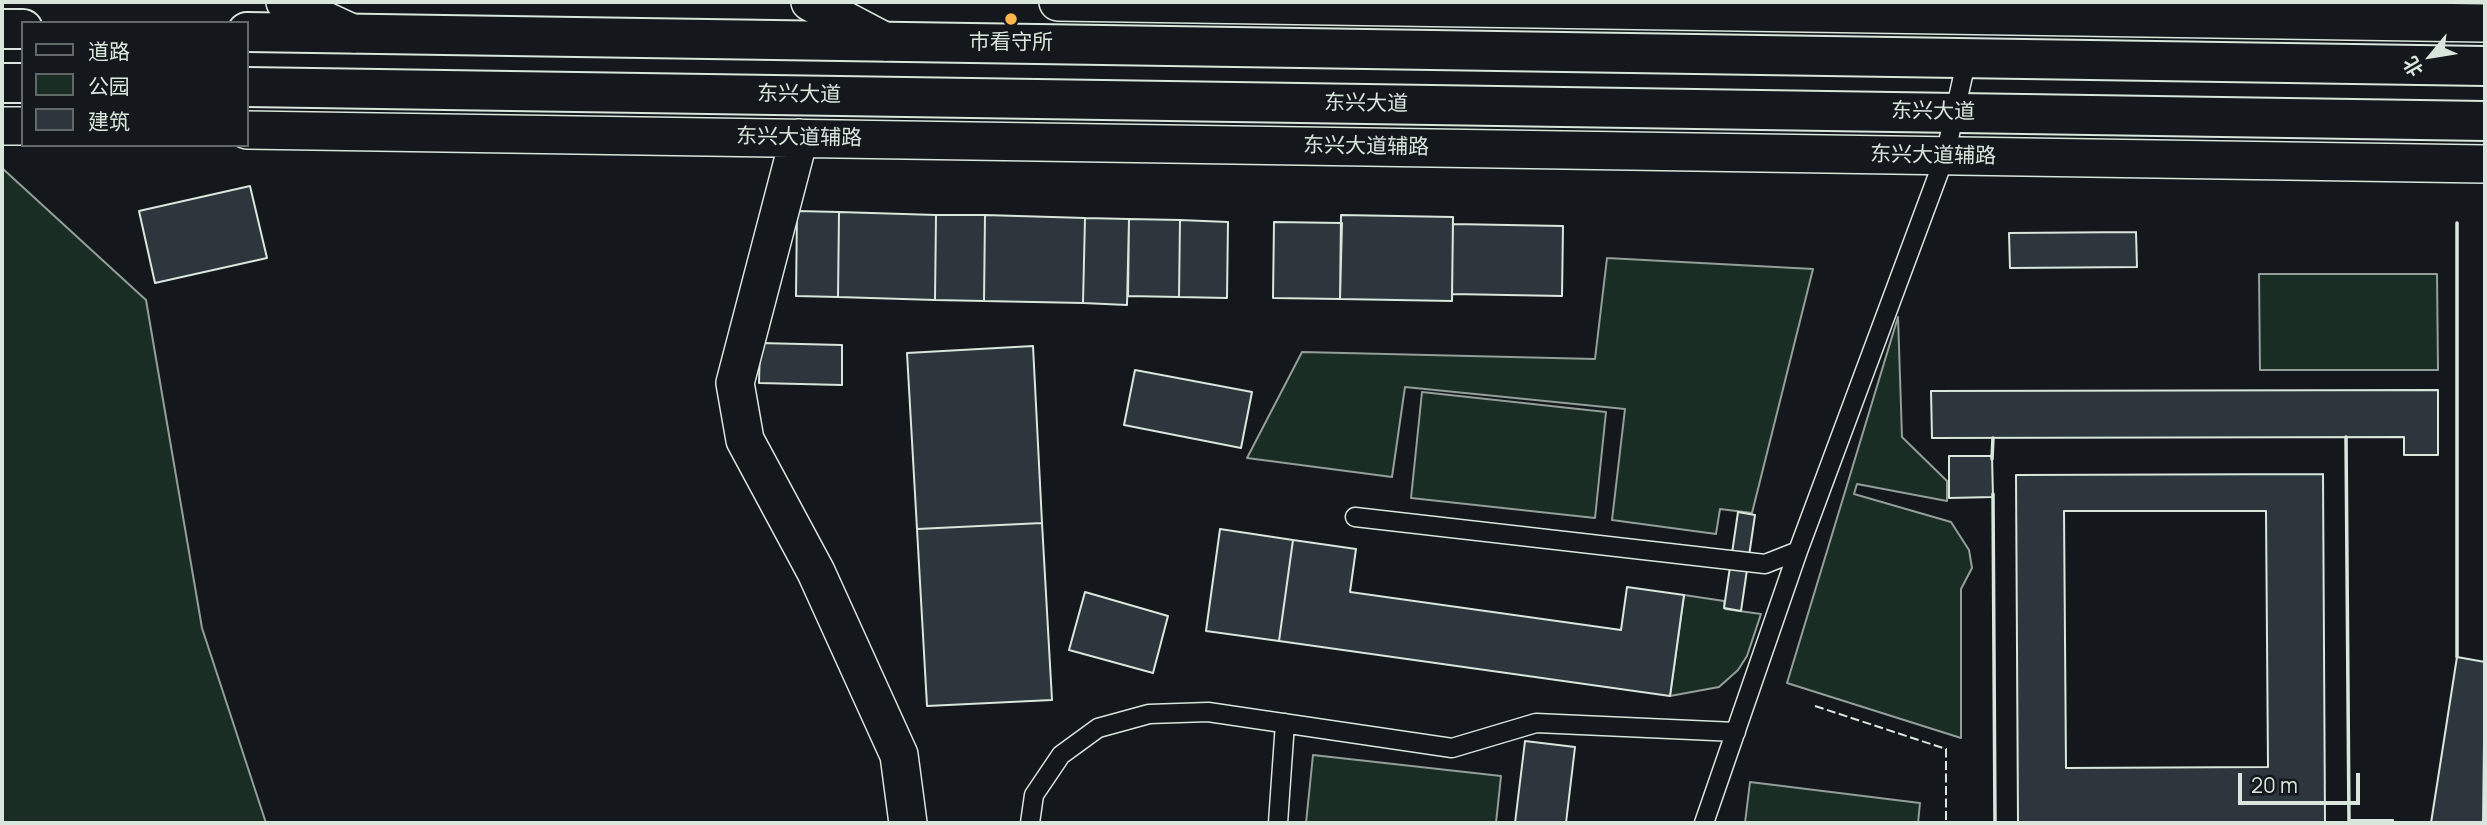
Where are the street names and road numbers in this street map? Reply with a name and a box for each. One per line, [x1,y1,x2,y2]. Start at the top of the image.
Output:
street label: 东兴大道 [757,82,841,108]
street label: 东兴大道 [1324,91,1408,117]
street label: 东兴大道 [1891,99,1975,125]
street label: 东兴大道辅路 [736,124,862,152]
street label: 东兴大道辅路 [1303,133,1429,161]
street label: 东兴大道辅路 [1870,142,1996,170]

